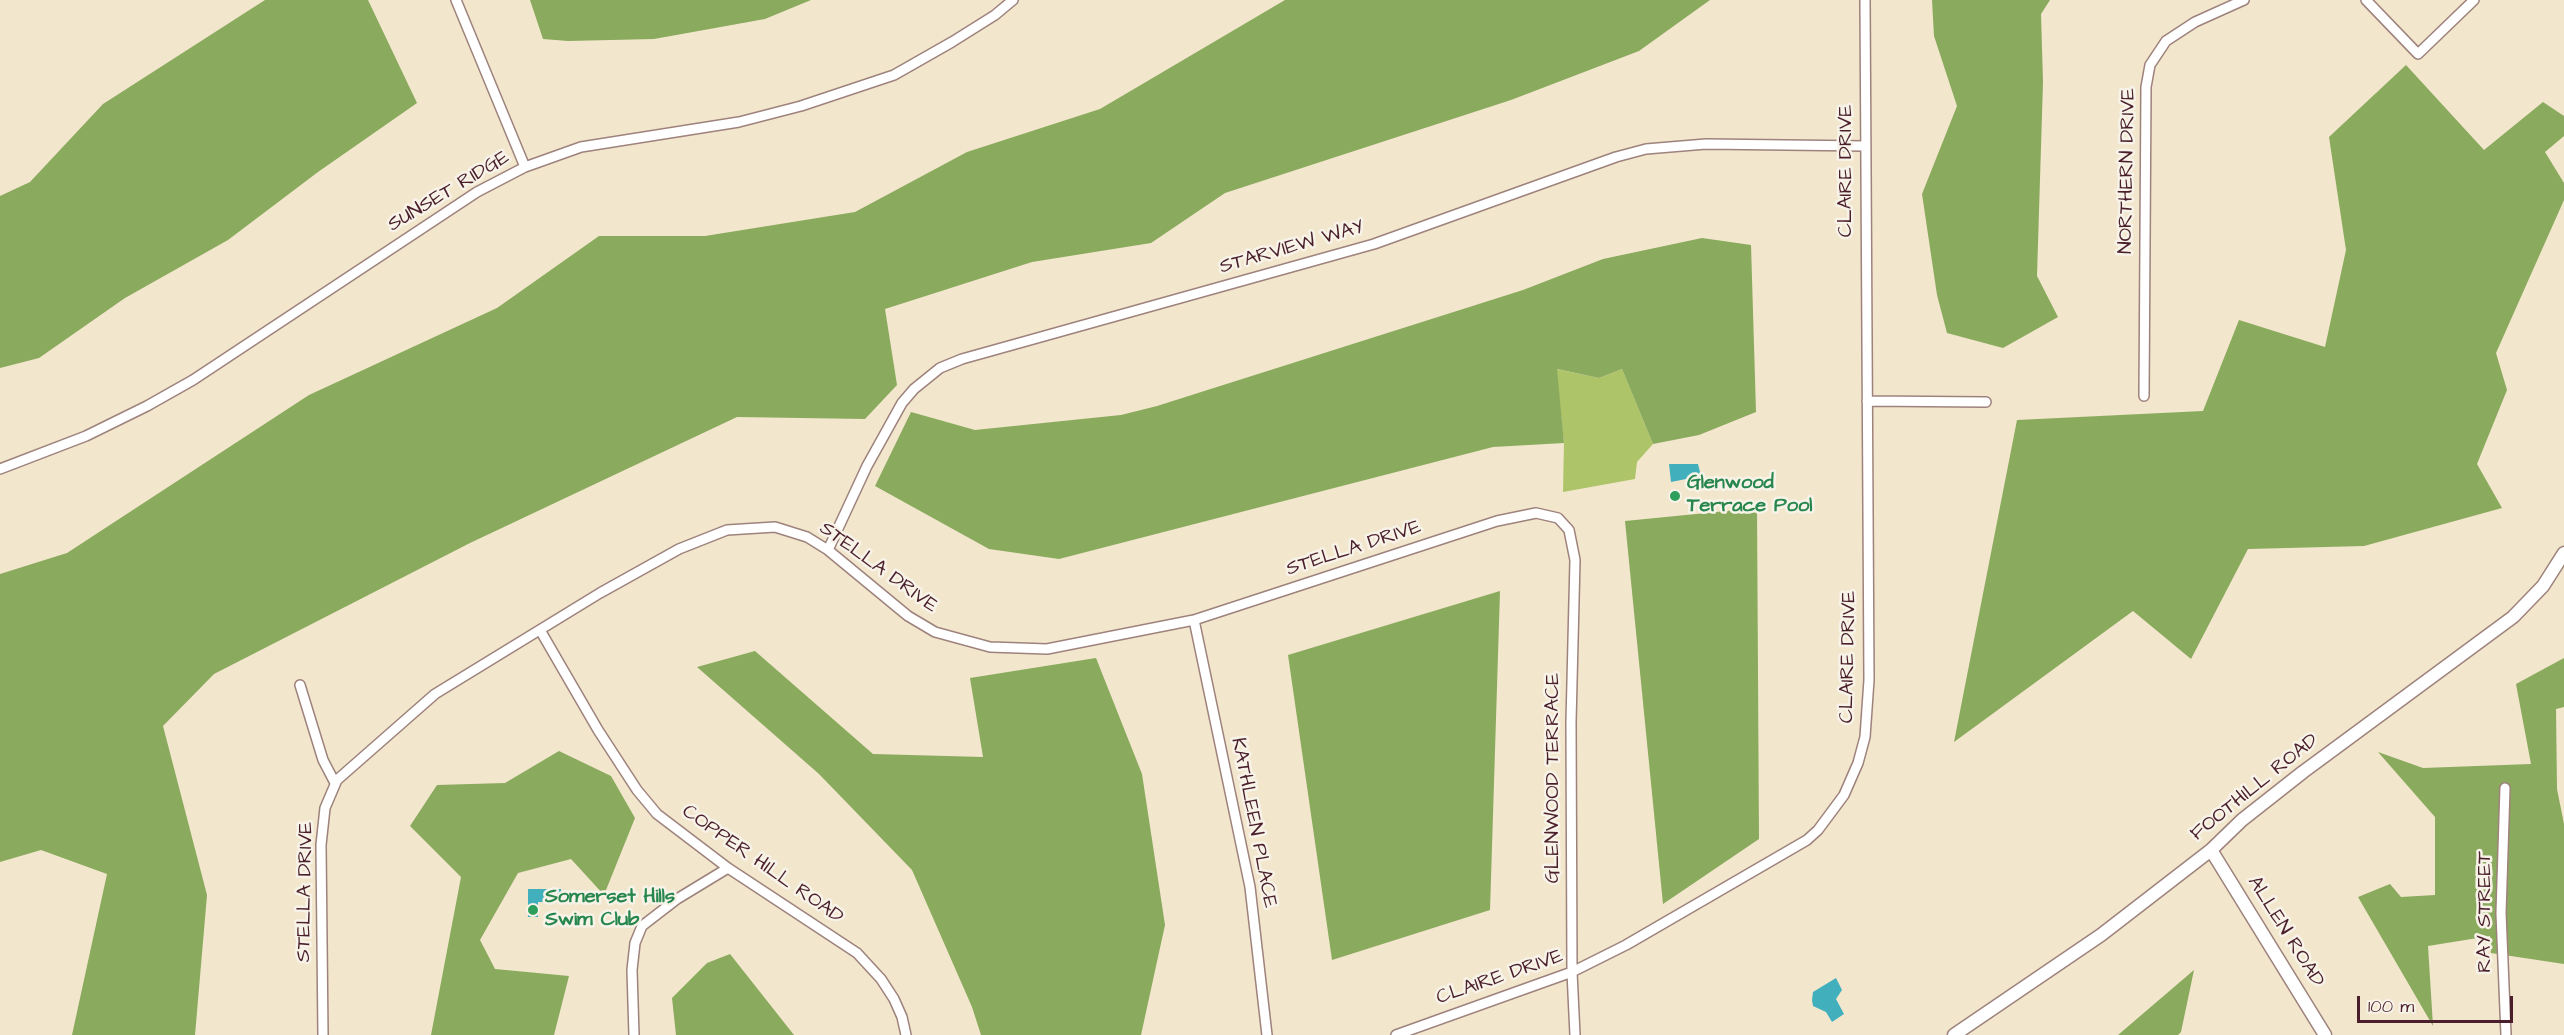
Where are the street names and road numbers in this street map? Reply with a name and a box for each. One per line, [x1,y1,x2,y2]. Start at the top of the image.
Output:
street label: NORTHERN DRIVE [2115,88,2141,254]
street label: CLAIRE DRIVE [1835,105,1859,237]
street label: SUNSET RIDGE [384,146,514,238]
street label: STARVIEW WAY [1217,216,1367,280]
street label: STELLA DRIVE [1284,516,1424,582]
street label: STELLA DRIVE [814,517,942,619]
street label: CLAIRE DRIVE [1836,591,1862,723]
street label: GLENWOOD TERRACE [1542,673,1566,883]
street label: FOOTHILL ROAD [2186,729,2324,847]
street label: KATHLEEN PLACE [1225,736,1281,910]
street label: COPPER HILL ROAD [677,800,847,930]
street label: STELLA DRIVE [293,822,319,962]
street label: RAY STREET [2474,851,2498,973]
street label: ALLEN ROAD [2241,872,2329,992]
street label: CLAIRE DRIVE [1433,945,1567,1011]

